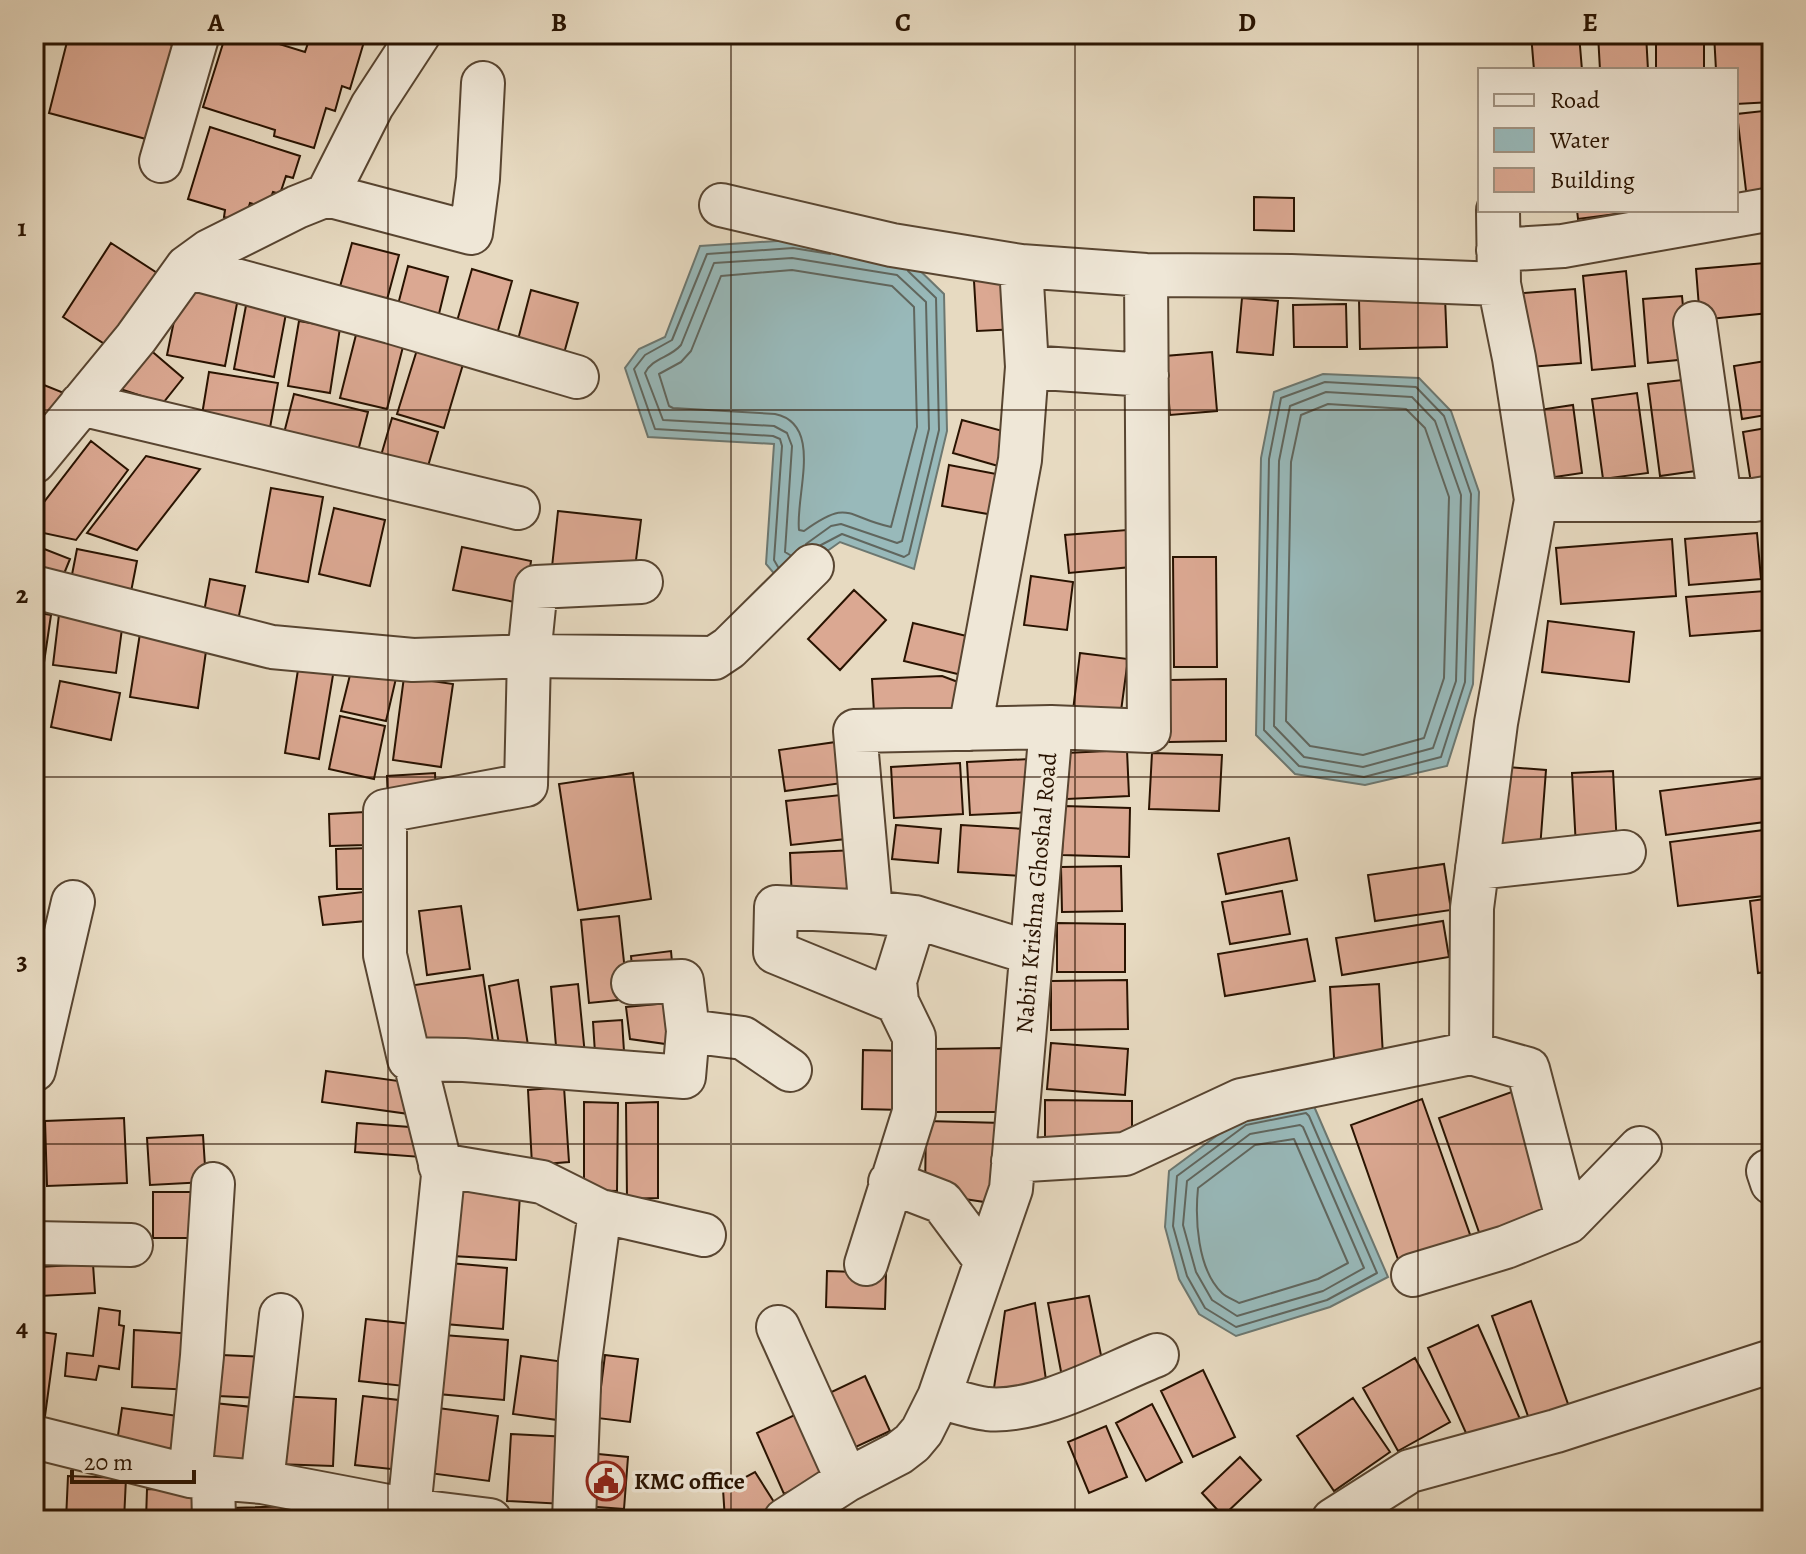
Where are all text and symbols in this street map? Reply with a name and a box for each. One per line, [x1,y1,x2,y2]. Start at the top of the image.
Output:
text: A [207,5,225,40]
text: B [551,5,567,40]
text: C [895,5,911,40]
text: D [1238,5,1256,40]
text: E [1582,5,1598,40]
legend [1478,68,1738,212]
text: Road [1550,84,1600,116]
text: Water [1549,124,1610,156]
text: Building [1550,164,1635,196]
text: 1 [17,210,27,245]
text: 2 [16,577,29,612]
street label: Nabin Krishna Ghoshal Road [1008,751,1064,1035]
text: 3 [16,943,28,978]
text: 4 [16,1310,28,1345]
scale bar [72,1434,194,1484]
text: 20 m [84,1446,133,1478]
public building icon: KMC office [585,1460,627,1502]
place label: KMC office [634,1465,745,1497]

